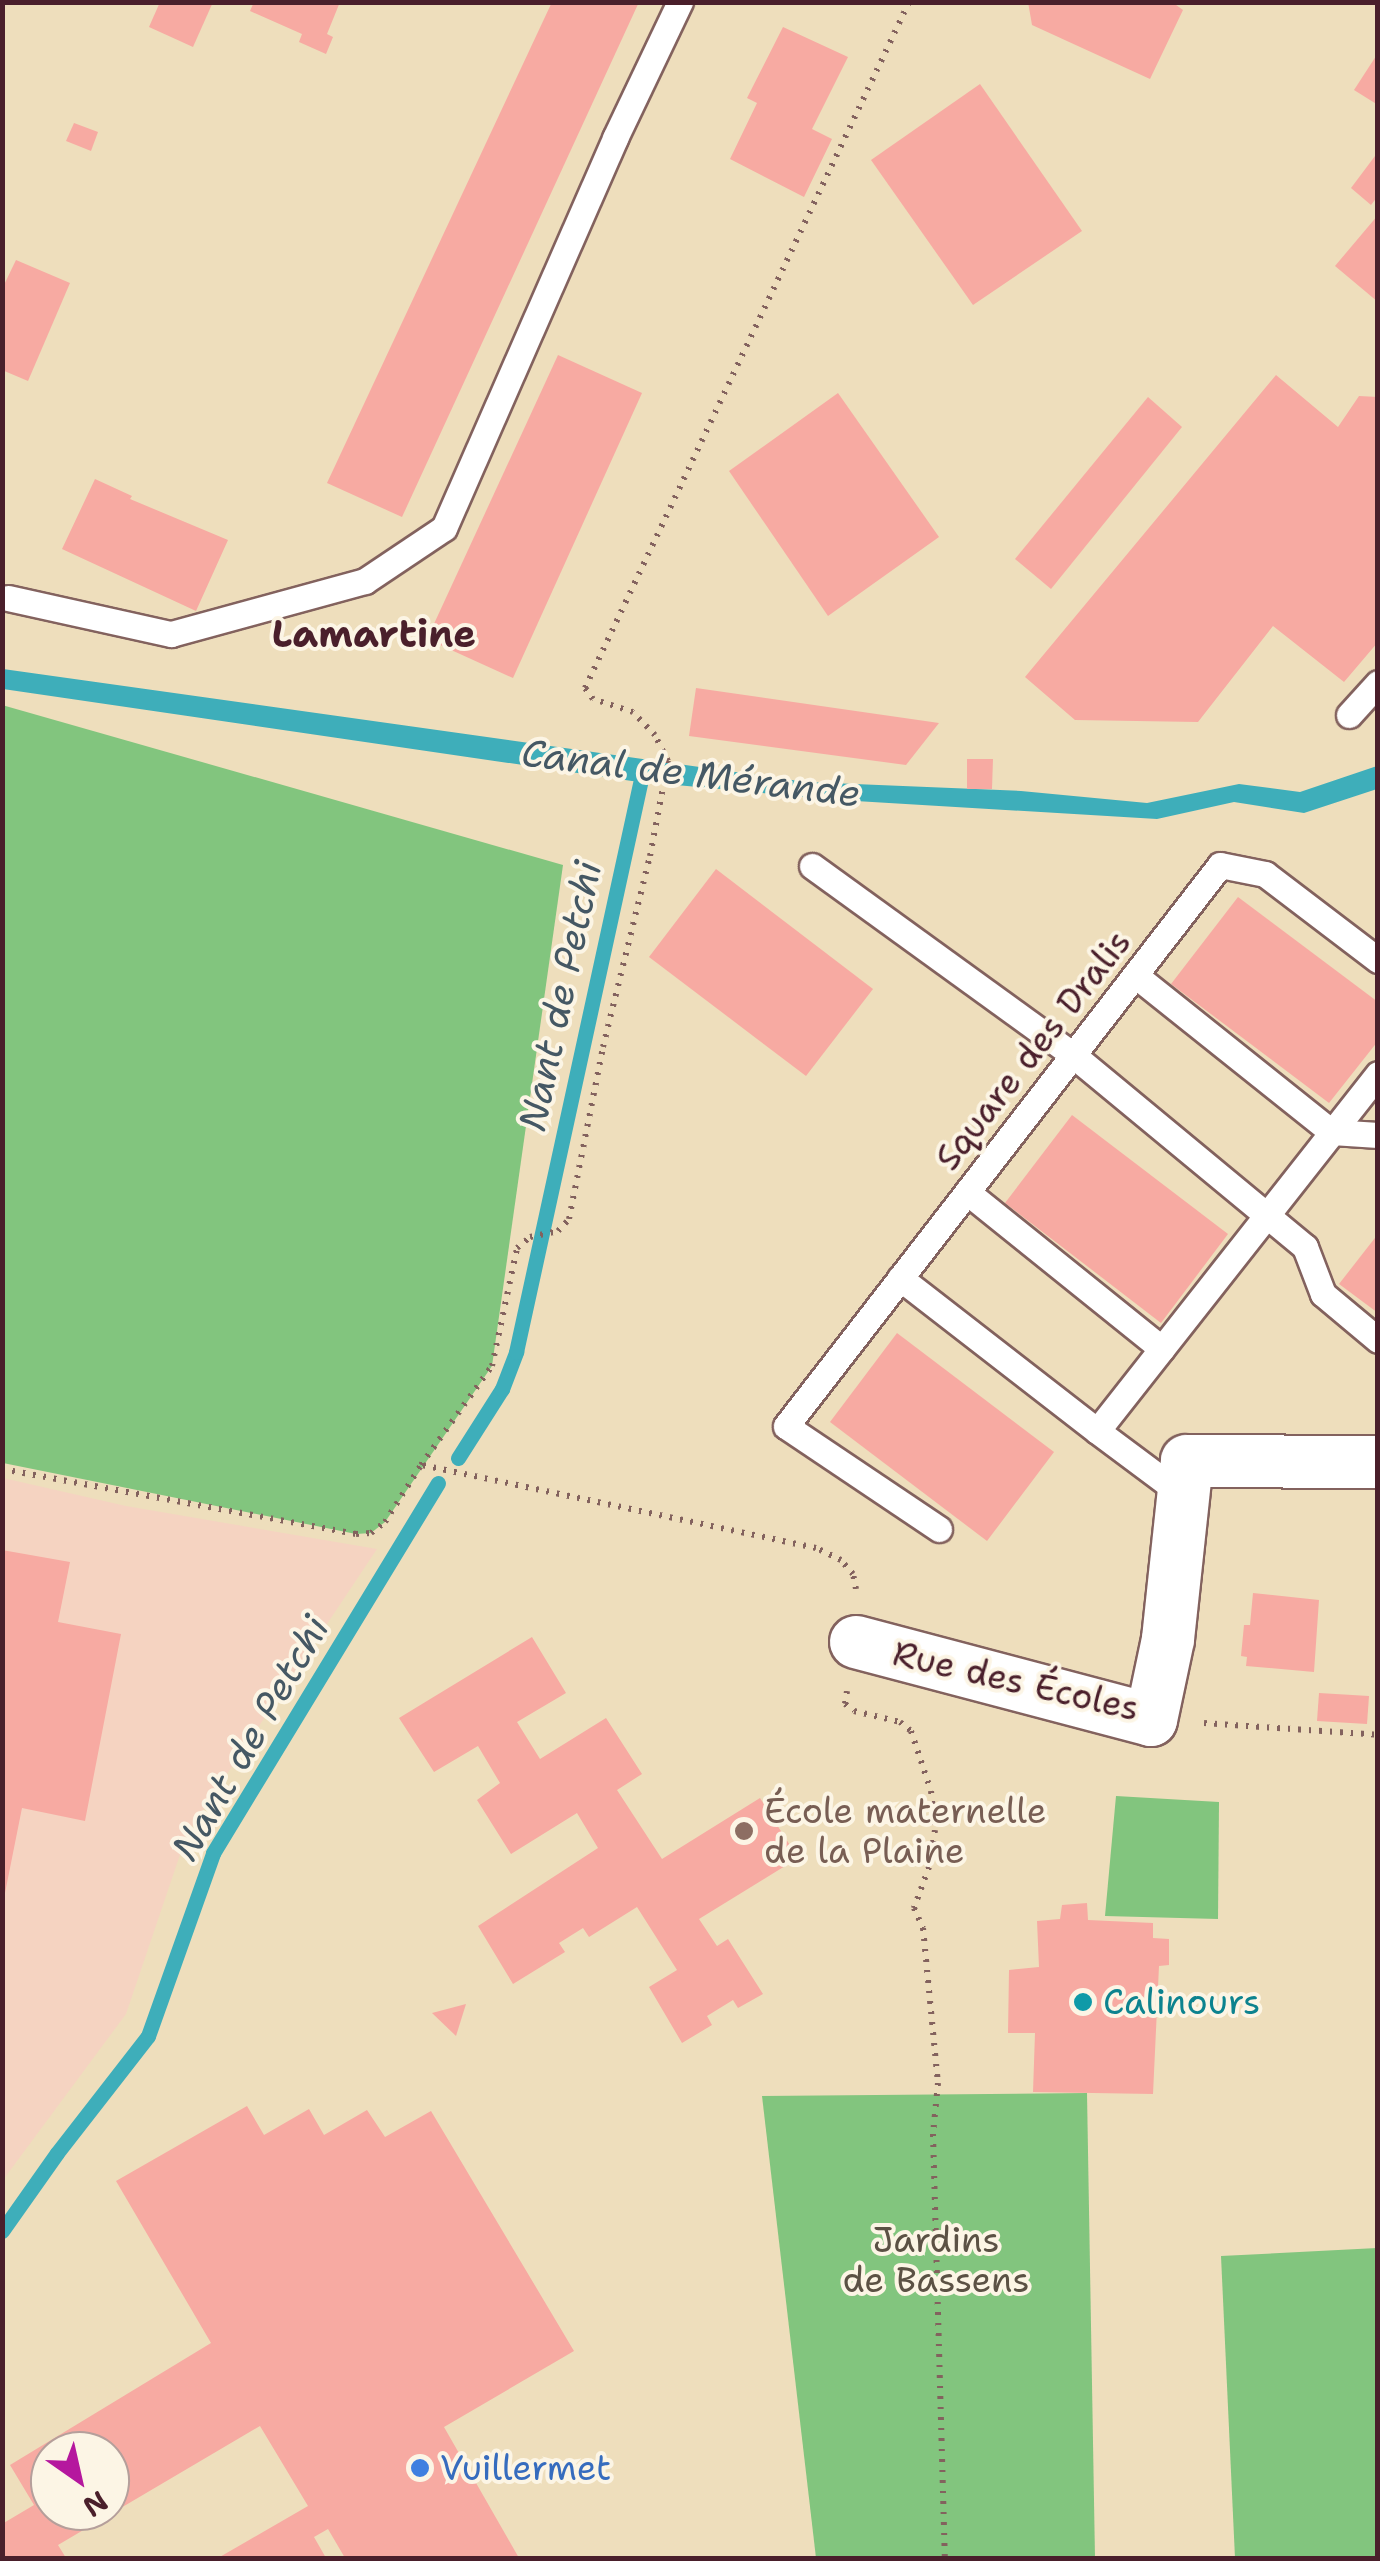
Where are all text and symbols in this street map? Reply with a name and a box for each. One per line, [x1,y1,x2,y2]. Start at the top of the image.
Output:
district label: Lamartine [272,611,476,657]
water label: Canal de Mérande [519,730,863,816]
water label: Nant de Petchi [509,857,611,1135]
street label: Square des Dralis [926,922,1140,1178]
water label: Nant de Petchi [162,1608,338,1868]
street label: Rue des Écoles [889,1632,1143,1730]
place label: École maternelle de la Plaine [764,1790,1046,1872]
marker: École maternelle de la Plaine [733,1820,755,1842]
place label: Calinours [1103,1981,1260,2023]
marker: Calinours [1072,1991,1094,2013]
park label: Jardins de Bassens [842,2219,1030,2301]
north arrow [30,2431,130,2531]
place label: Vuillermet [440,2447,611,2489]
marker: Vuillermet [409,2457,431,2479]
text: N [76,2482,115,2526]

